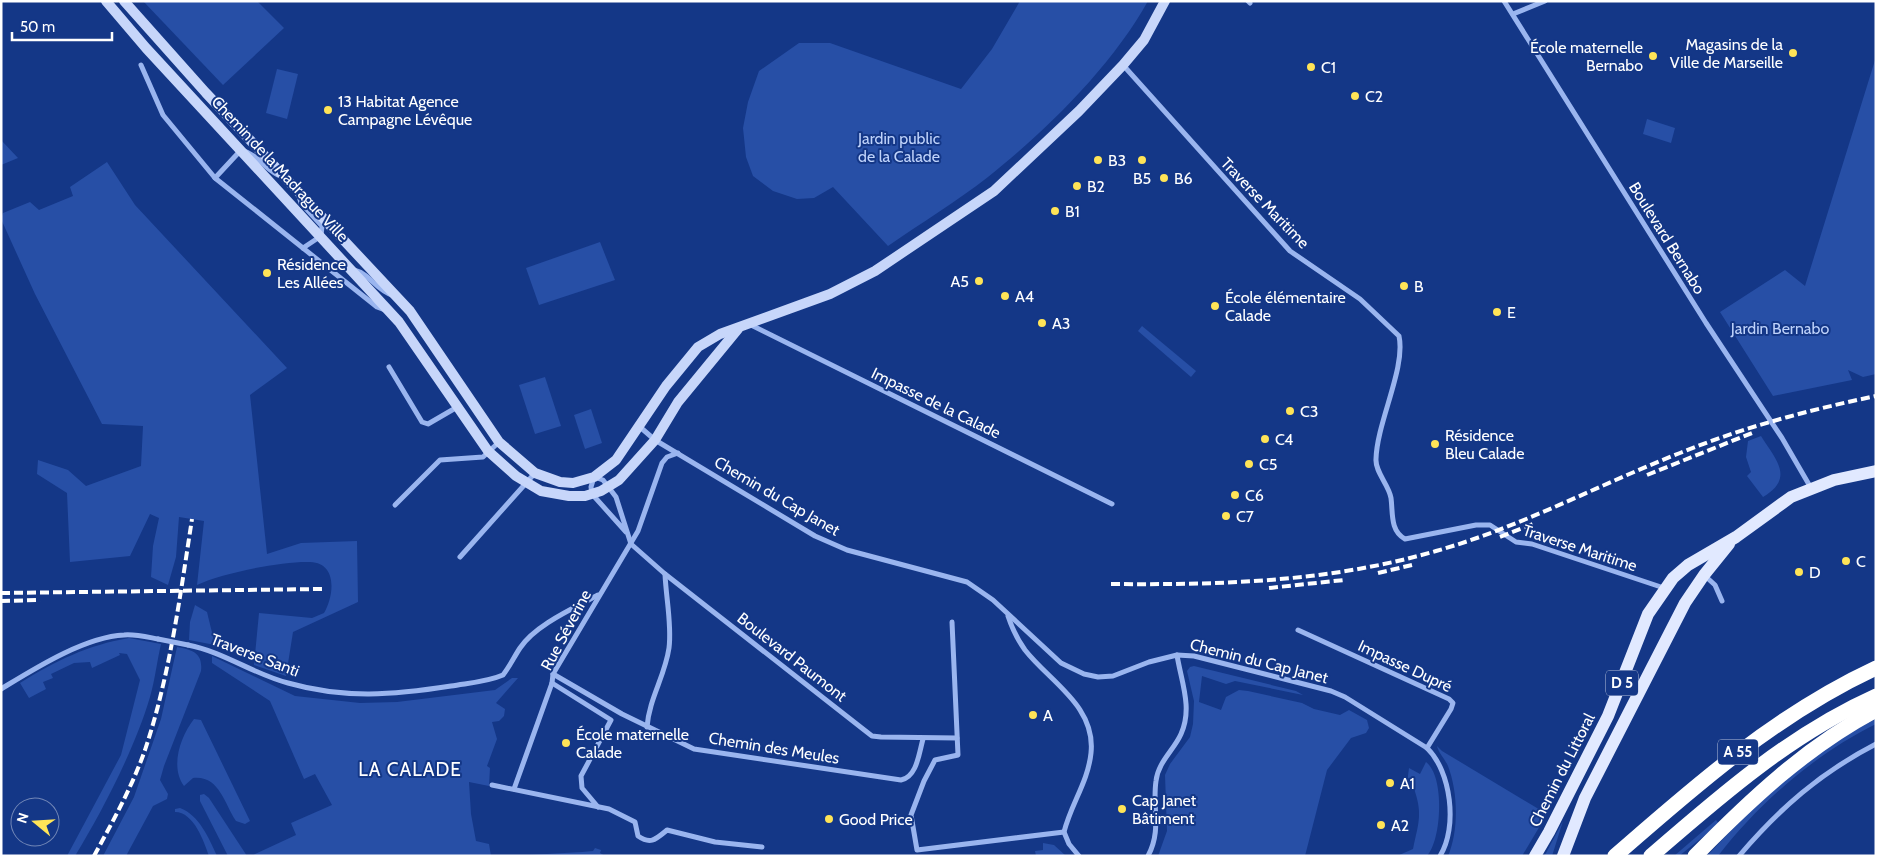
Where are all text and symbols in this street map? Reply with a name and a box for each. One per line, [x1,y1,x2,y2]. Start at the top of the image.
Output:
scale bar [12,10,112,42]
text: 50 m [20,18,55,36]
place label: Magasins de la Ville de Marseille [1670,35,1783,72]
place label: École maternelle Bernabo [1530,38,1643,75]
marker: Magasins de la Ville de Marseille [1787,47,1799,59]
marker: École maternelle Bernabo [1647,50,1659,62]
place label: C1 [1321,58,1336,77]
marker: C1 [1305,61,1317,73]
place label: C2 [1365,87,1383,106]
marker: C2 [1349,90,1361,102]
street label: Chemin de la Madrague Ville [208,92,352,246]
place label: 13 Habitat Agence Campagne Lévêque [338,92,472,129]
marker: 13 Habitat Agence Campagne Lévêque [322,104,334,116]
park label: Jardin public de la Calade [857,129,940,166]
place label: B3 [1108,151,1126,170]
marker: B3 [1092,154,1104,166]
marker: B5 [1136,154,1148,166]
street label: Traverse Maritime [1217,154,1313,252]
place label: B5 [1133,169,1151,188]
place label: B6 [1174,169,1193,188]
marker: B6 [1158,172,1170,184]
place label: B2 [1087,177,1105,196]
street label: Boulevard Bernabo [1625,178,1709,298]
marker: B2 [1071,180,1083,192]
place label: B1 [1065,202,1080,221]
marker: B1 [1049,205,1061,217]
place label: Résidence Les Allées [277,255,346,292]
marker: Résidence Les Allées [261,267,273,279]
place label: A5 [950,272,969,291]
marker: A5 [973,275,985,287]
place label: B [1414,277,1424,296]
marker: B [1398,280,1410,292]
place label: A4 [1015,287,1034,306]
place label: École élémentaire Calade [1225,288,1346,325]
marker: A4 [999,290,1011,302]
marker: École élémentaire Calade [1209,300,1221,312]
place label: E [1507,303,1516,322]
marker: E [1491,306,1503,318]
place label: A3 [1052,314,1071,333]
marker: A3 [1036,317,1048,329]
park label: Jardin Bernabo [1730,319,1829,338]
street label: Impasse de la Calade [868,363,1004,443]
place label: C3 [1300,402,1319,421]
marker: C3 [1284,405,1296,417]
place label: Résidence Bleu Calade [1445,426,1524,463]
place label: C4 [1275,430,1293,449]
marker: C4 [1259,433,1271,445]
marker: Résidence Bleu Calade [1429,438,1441,450]
street label: Chemin du Cap Janet [711,452,844,540]
place label: C5 [1259,455,1278,474]
marker: C5 [1243,458,1255,470]
place label: C6 [1245,486,1264,505]
marker: C6 [1229,489,1241,501]
place label: C7 [1236,507,1254,526]
marker: C7 [1220,510,1232,522]
street label: Traverse Maritime [1521,521,1639,575]
place label: C [1856,552,1866,571]
marker: C [1840,555,1852,567]
place label: D [1809,563,1821,582]
marker: D [1793,566,1805,578]
street label: Rue Séverine [537,586,595,674]
street label: Boulevard Paumont [734,608,851,706]
street label: Traverse Santi [208,629,302,681]
street label: Chemin du Cap Janet [1188,635,1331,688]
street label: Impasse Dupré [1355,636,1455,696]
road number: D 5 [1606,670,1638,696]
place label: A [1043,706,1053,725]
marker: A [1027,709,1039,721]
street label: Chemin du Littoral [1525,710,1599,830]
place label: École maternelle Calade [576,725,689,762]
street label: Chemin des Meules [707,728,841,768]
marker: École maternelle Calade [560,737,572,749]
road number: A 55 [1718,740,1758,764]
district label: LA CALADE [358,758,462,781]
place label: A1 [1400,774,1415,793]
marker: A1 [1384,777,1396,789]
place label: Cap Janet Bâtiment [1132,791,1197,828]
north arrow [10,797,60,847]
marker: Cap Janet Bâtiment [1116,803,1128,815]
text: N [13,810,33,825]
place label: Good Price [839,810,913,829]
marker: Good Price [823,813,835,825]
place label: A2 [1391,816,1409,835]
marker: A2 [1375,819,1387,831]

